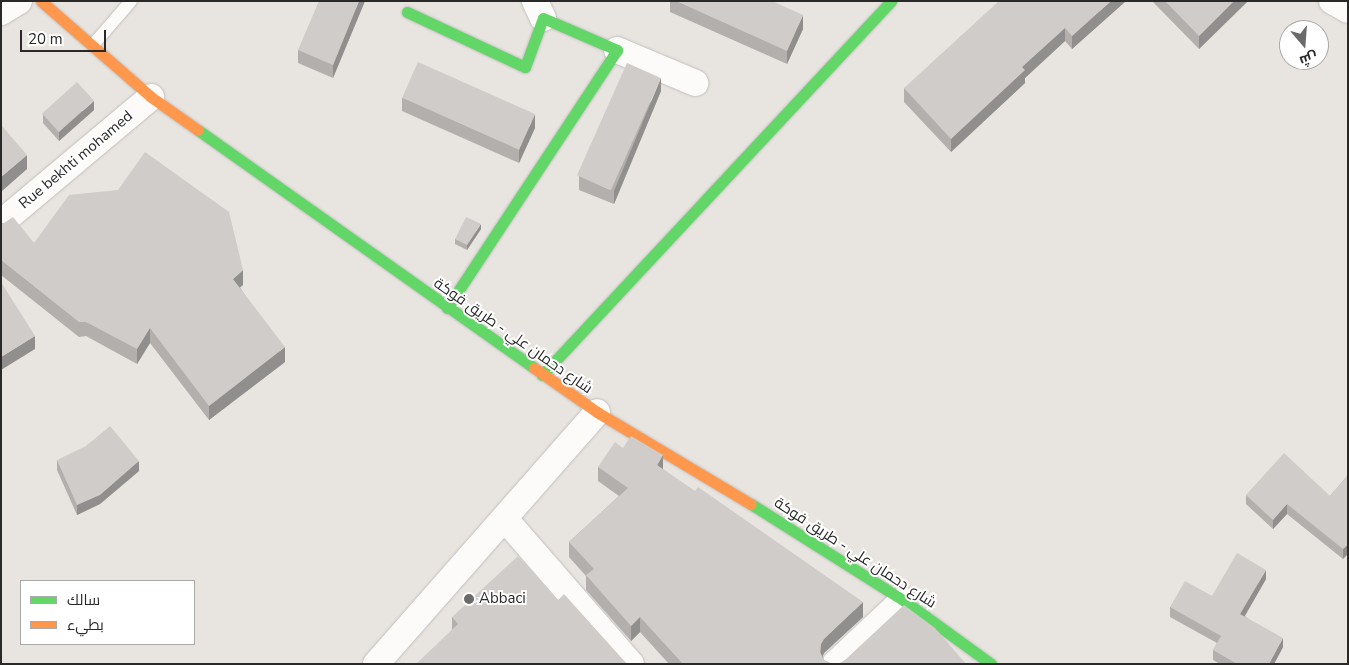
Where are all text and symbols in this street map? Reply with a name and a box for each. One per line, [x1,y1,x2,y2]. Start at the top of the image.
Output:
scale bar [22,20,109,52]
north arrow [1279,20,1329,70]
text: 20 m [28,29,63,49]
text: ش [1297,47,1320,71]
street label: Rue bekhti mohamed [16,107,136,213]
street label: شارع دحمان علي - طريق فوكة [430,274,596,398]
street label: شارع دحمان علي - طريق فوكة [771,494,939,612]
legend [20,580,195,645]
text: سالك [67,590,100,610]
place label: Abbaci [479,590,526,608]
marker: Abbaci [463,593,475,605]
text: بطيء [67,615,104,635]

